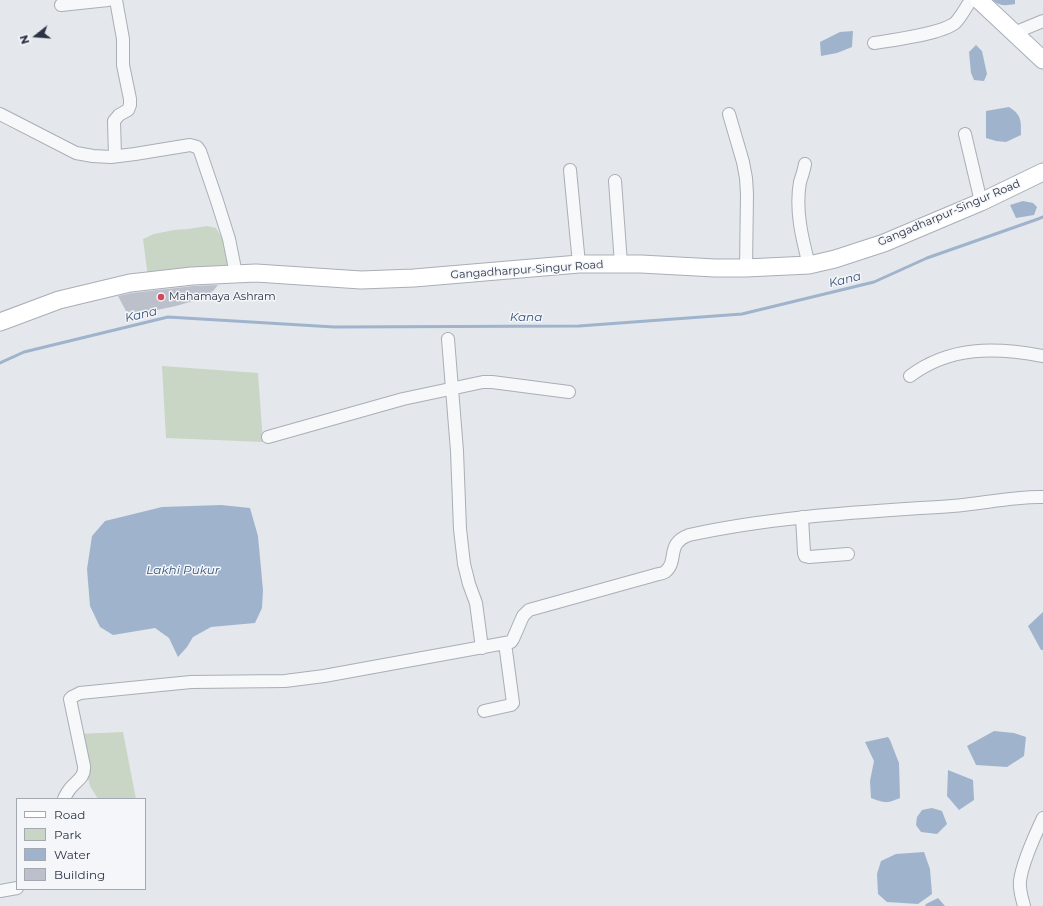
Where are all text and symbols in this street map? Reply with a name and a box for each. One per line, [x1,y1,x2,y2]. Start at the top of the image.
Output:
north arrow [16,16,56,56]
text: N [17,33,33,46]
street label: Gangadharpur-Singur Road [876,177,1022,249]
street label: Gangadharpur-Singur Road [450,258,604,282]
water label: Kana [827,269,863,291]
place label: Mahamaya Ashram [169,290,276,304]
marker: Mahamaya Ashram [156,292,166,302]
water label: Kana [123,304,159,326]
water label: Kana [510,310,542,324]
water label: Lakhi Pukur [146,563,220,577]
legend [16,798,146,890]
text: Road [54,807,85,822]
text: Park [54,827,81,842]
text: Water [54,847,90,862]
text: Building [54,867,105,882]

